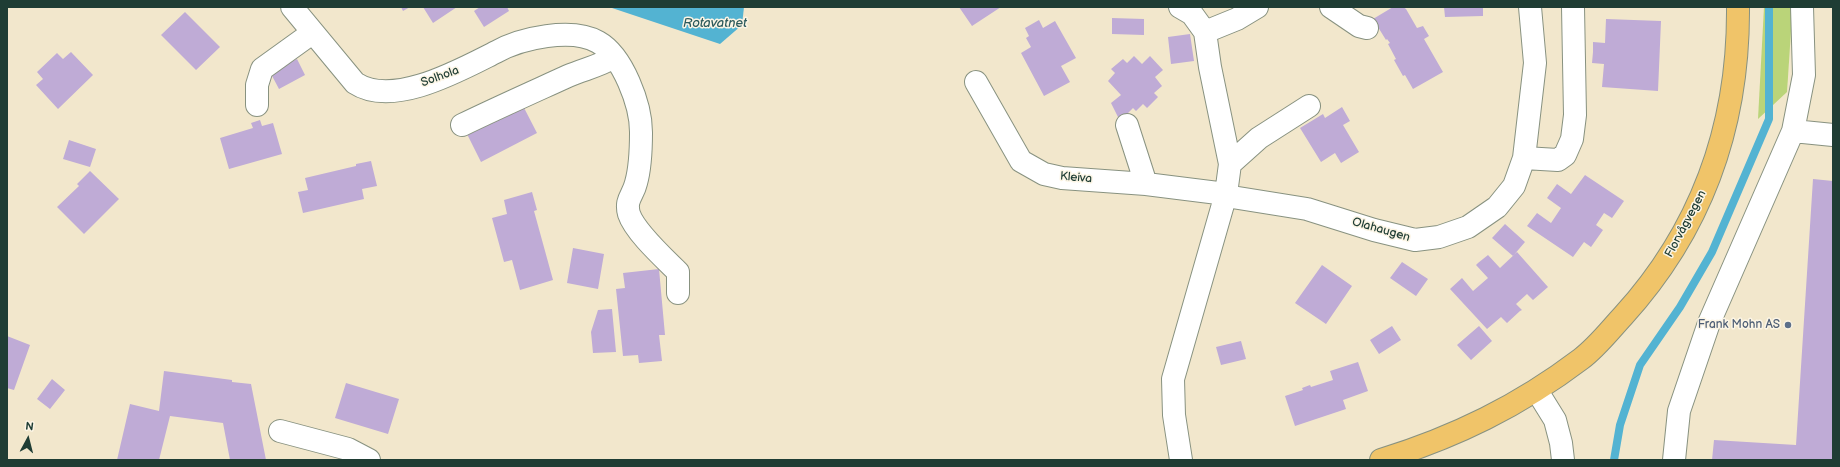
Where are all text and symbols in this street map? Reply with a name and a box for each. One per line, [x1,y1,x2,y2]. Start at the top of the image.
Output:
water label: Rotavatnet [683,16,747,32]
street label: Solhola [419,63,461,91]
street label: Kleiva [1059,169,1093,187]
street label: Florvågvegen [1662,188,1710,260]
street label: Olahaugen [1350,215,1412,245]
place label: Frank Mohn AS [1698,318,1780,332]
marker: Frank Mohn AS [1783,320,1793,330]
north arrow [8,419,48,459]
text: N [25,420,34,434]

